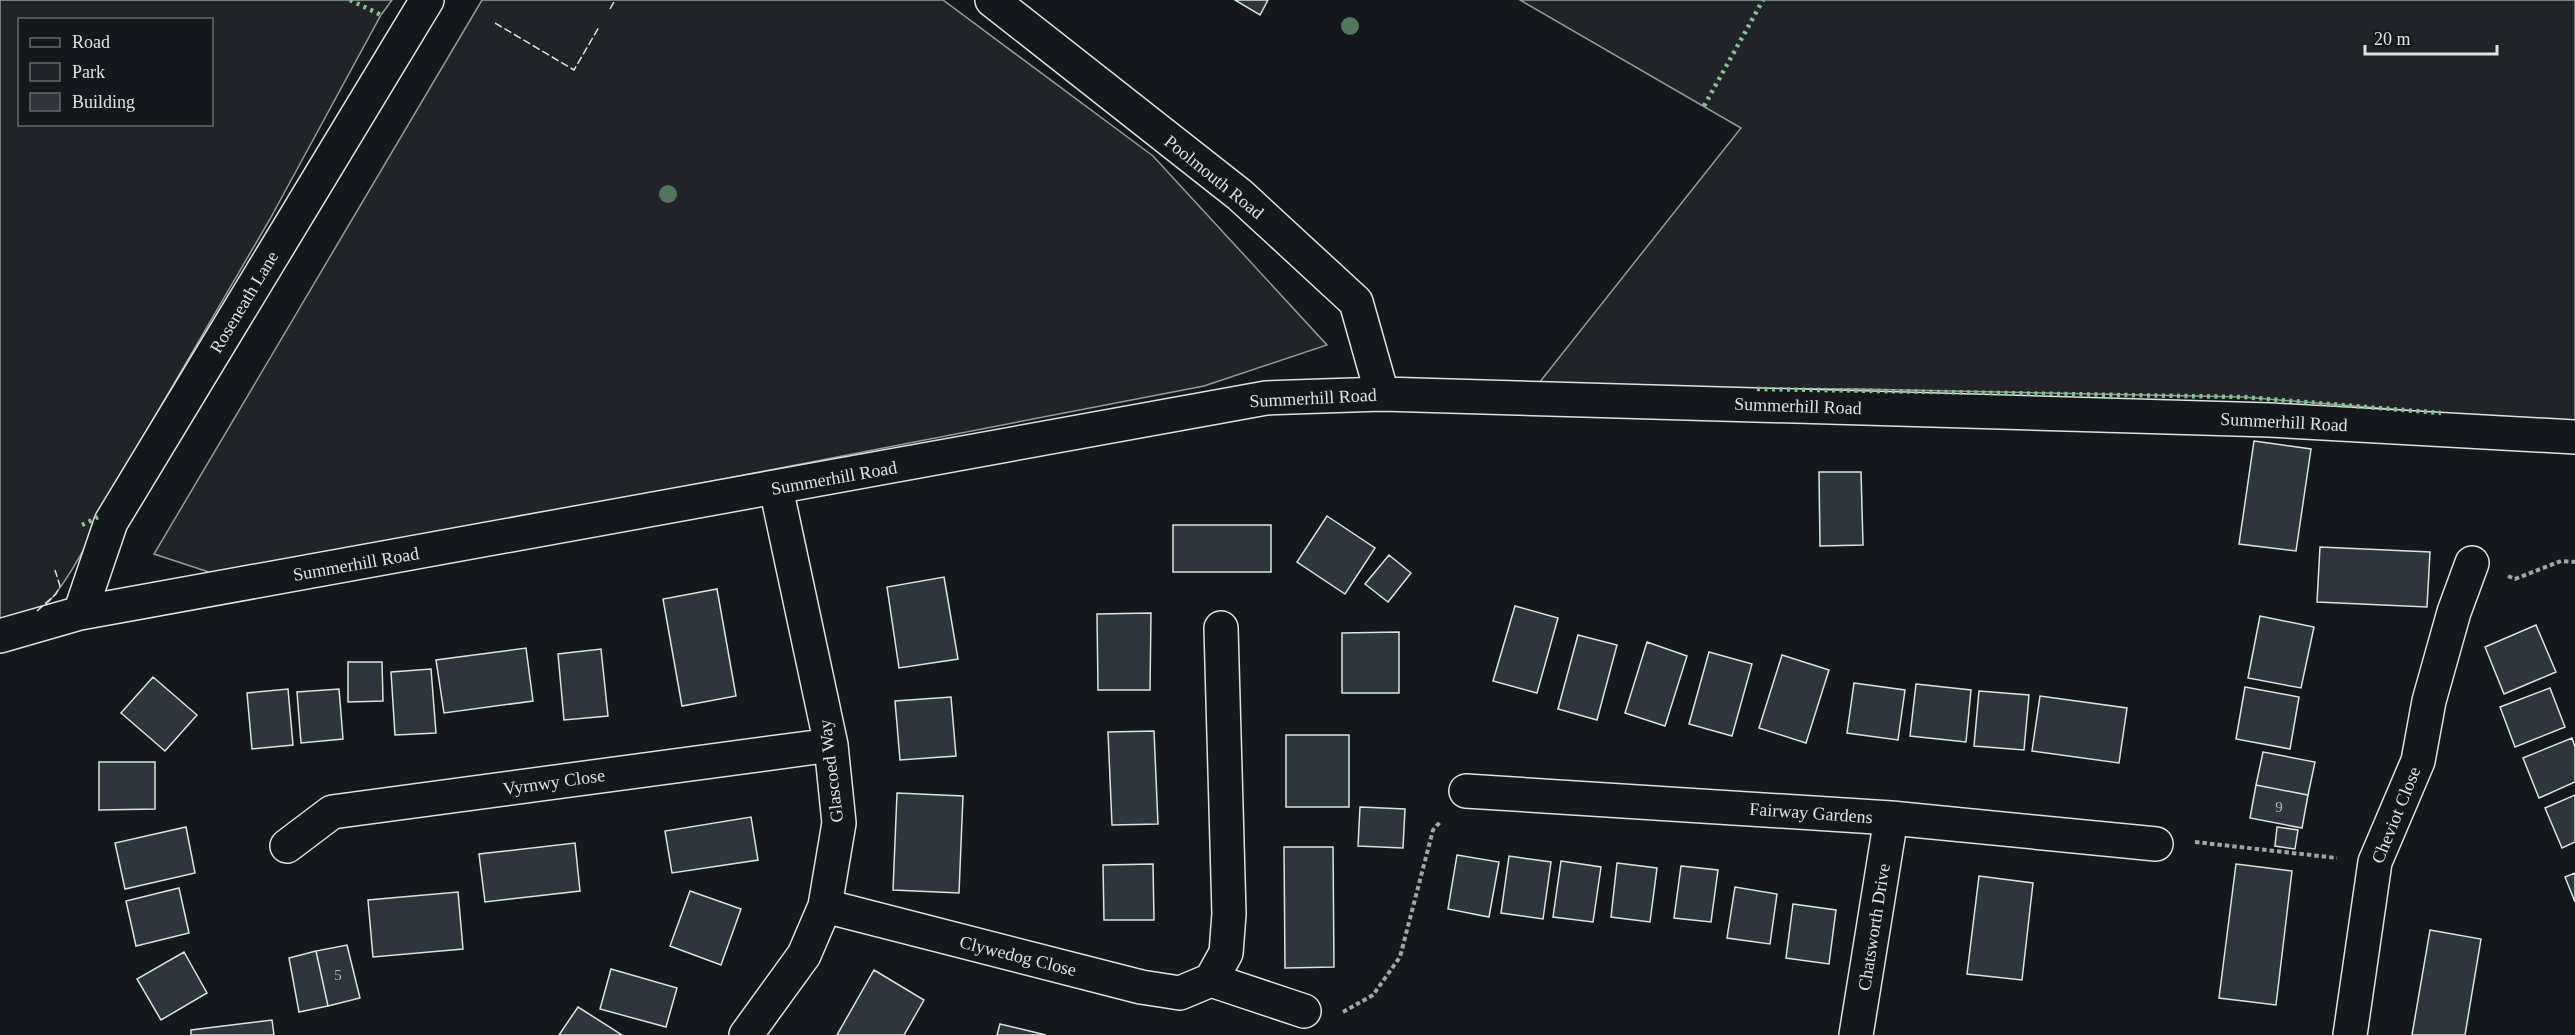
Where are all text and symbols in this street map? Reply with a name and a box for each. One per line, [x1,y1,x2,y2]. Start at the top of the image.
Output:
legend [18,18,213,126]
scale bar [2365,18,2497,56]
text: 20 m [2374,29,2411,49]
text: Road [72,32,110,52]
text: Park [72,62,105,82]
text: Building [72,92,135,112]
street label: Poolmouth Road [1160,131,1268,223]
street label: Roseneath Lane [206,247,282,357]
street label: Summerhill Road [1249,385,1377,411]
street label: Summerhill Road [1734,394,1862,418]
street label: Summerhill Road [2220,409,2348,435]
street label: Summerhill Road [769,457,899,499]
street label: Summerhill Road [291,543,421,585]
street label: Glascoed Way [815,718,847,824]
street label: Cheviot Close [2368,764,2424,866]
street label: Vyrnwy Close [502,765,606,799]
street label: Fairway Gardens [1749,799,1873,827]
house number: 9 [2275,799,2283,815]
street label: Chatsworth Drive [1854,862,1894,992]
street label: Clywedog Close [958,932,1078,980]
house number: 5 [334,967,342,983]

